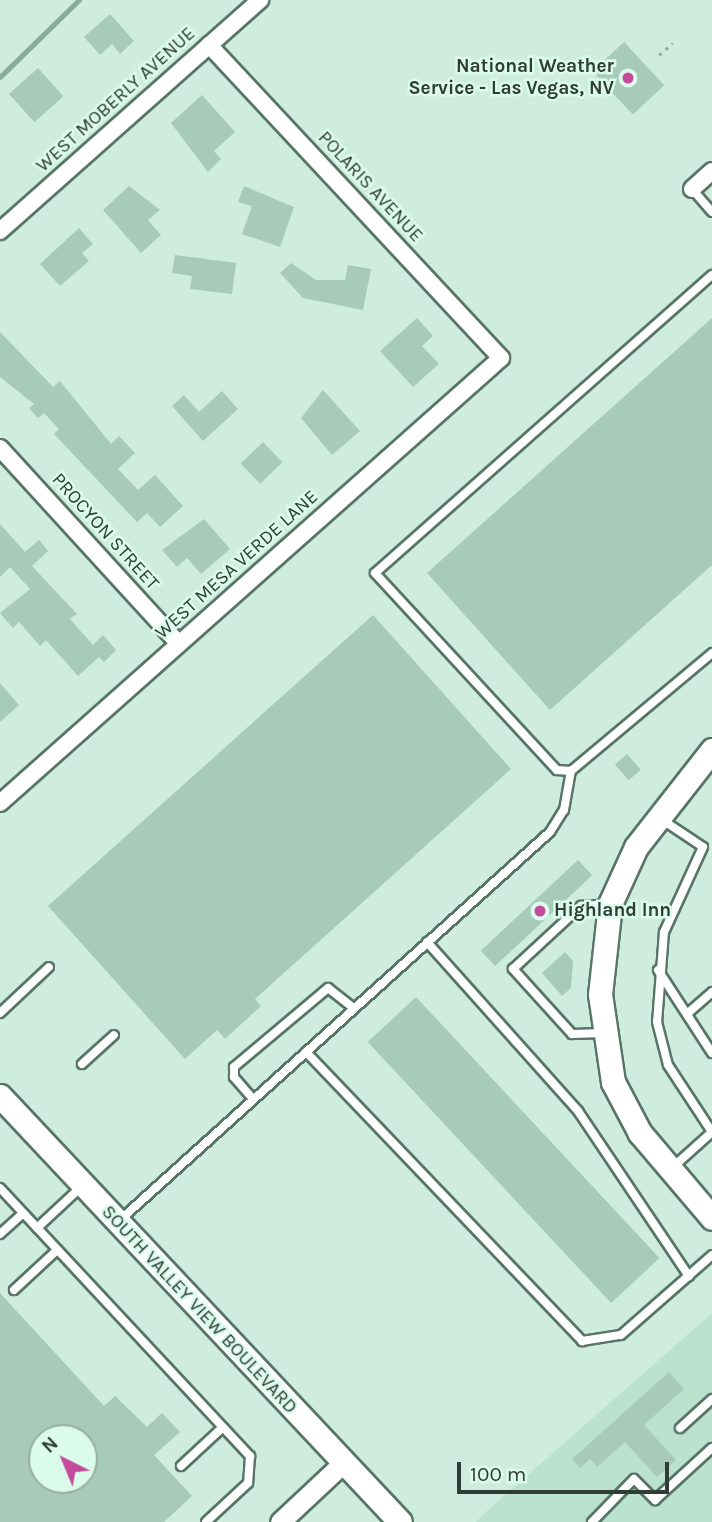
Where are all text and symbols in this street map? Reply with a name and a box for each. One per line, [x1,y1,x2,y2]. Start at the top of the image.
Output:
street label: WEST MOBERLY AVENUE [32,23,200,177]
place label: National Weather Service - Las Vegas, NV [408,56,614,100]
marker: National Weather Service - Las Vegas, NV [620,70,636,86]
street label: POLARIS AVENUE [313,127,427,247]
street label: PROCYON STREET [47,469,163,595]
street label: WEST MESA VERDE LANE [151,486,323,644]
place label: Highland Inn [554,900,671,922]
marker: Highland Inn [532,903,548,919]
street label: SOUTH VALLEY VIEW BOULEVARD [96,1201,302,1419]
north arrow [28,1424,98,1494]
text: N [38,1432,63,1458]
scale bar [460,1448,672,1492]
text: 100 m [470,1462,527,1486]

